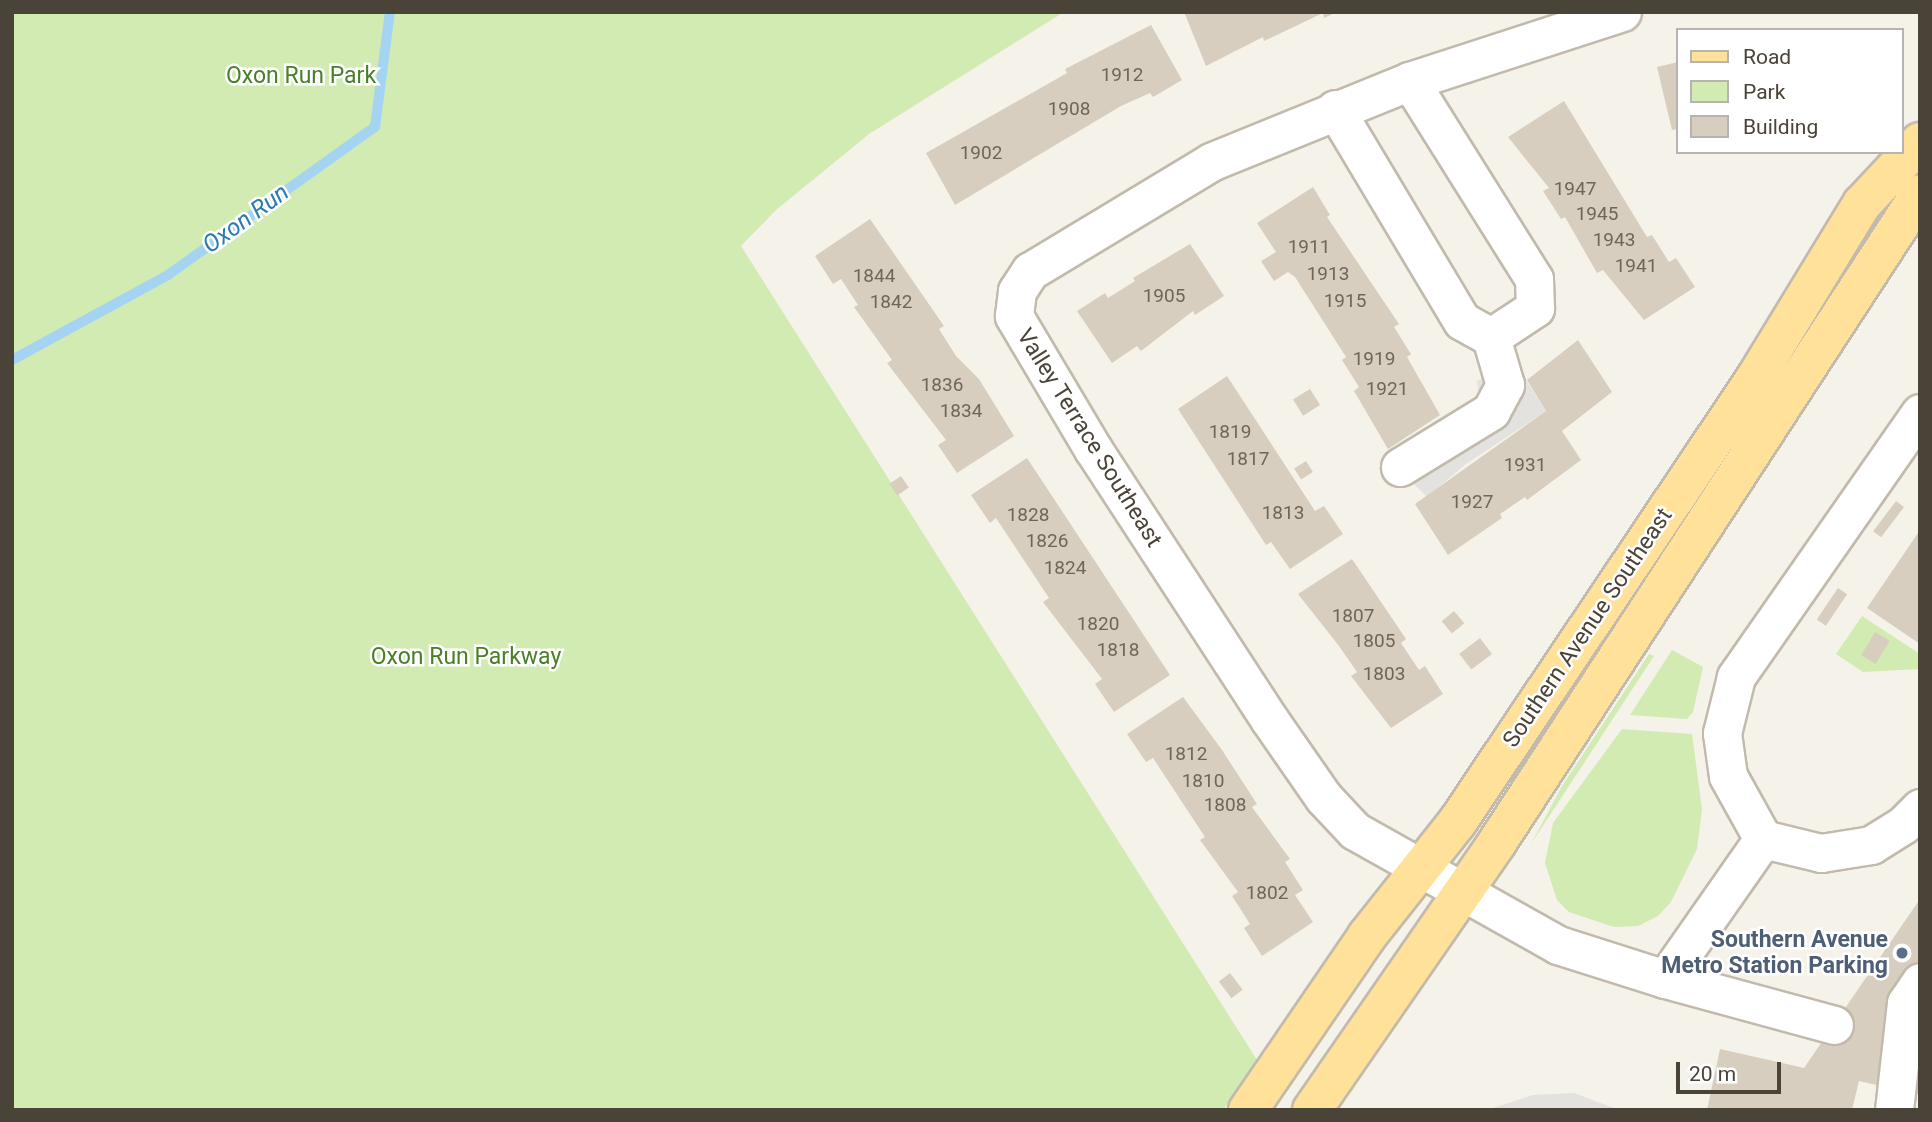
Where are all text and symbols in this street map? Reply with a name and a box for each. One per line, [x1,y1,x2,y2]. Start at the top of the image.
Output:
legend [1676,28,1904,154]
text: Road [1743,45,1791,69]
park label: Oxon Run Park [226,62,376,90]
house number: 1912 [1101,64,1143,86]
text: Park [1743,80,1785,104]
house number: 1908 [1048,98,1090,120]
text: Building [1743,115,1818,139]
house number: 1902 [960,142,1002,164]
water label: Oxon Run [197,178,295,260]
house number: 1947 [1554,178,1596,200]
house number: 1945 [1576,203,1618,225]
house number: 1943 [1593,229,1635,251]
house number: 1911 [1288,236,1330,258]
house number: 1941 [1615,255,1657,277]
house number: 1913 [1307,263,1349,285]
house number: 1844 [853,265,895,287]
house number: 1905 [1143,285,1185,307]
house number: 1915 [1324,290,1366,312]
house number: 1842 [870,291,912,313]
street label: Valley Terrace Southeast [1010,324,1168,552]
house number: 1919 [1353,348,1395,370]
house number: 1836 [921,374,963,396]
house number: 1921 [1366,378,1408,400]
house number: 1834 [940,400,982,422]
house number: 1819 [1209,421,1251,443]
house number: 1817 [1227,448,1269,470]
house number: 1931 [1504,454,1546,476]
house number: 1927 [1451,491,1493,513]
house number: 1813 [1262,502,1304,524]
street label: Southern Avenue Southeast [1498,503,1678,753]
house number: 1828 [1007,504,1049,526]
house number: 1826 [1026,530,1068,552]
house number: 1824 [1044,557,1086,579]
house number: 1807 [1332,605,1374,627]
house number: 1820 [1077,613,1119,635]
house number: 1805 [1353,630,1395,652]
house number: 1818 [1097,639,1139,661]
park label: Oxon Run Parkway [371,643,561,671]
house number: 1803 [1363,663,1405,685]
house number: 1812 [1165,743,1207,765]
house number: 1810 [1182,770,1224,792]
house number: 1808 [1204,794,1246,816]
house number: 1802 [1246,882,1288,904]
place label: Southern Avenue Metro Station Parking [1661,926,1888,980]
marker: Southern Avenue Metro Station Parking [1894,945,1910,961]
scale bar [1680,1048,1785,1092]
text: 20 m [1689,1062,1736,1086]

